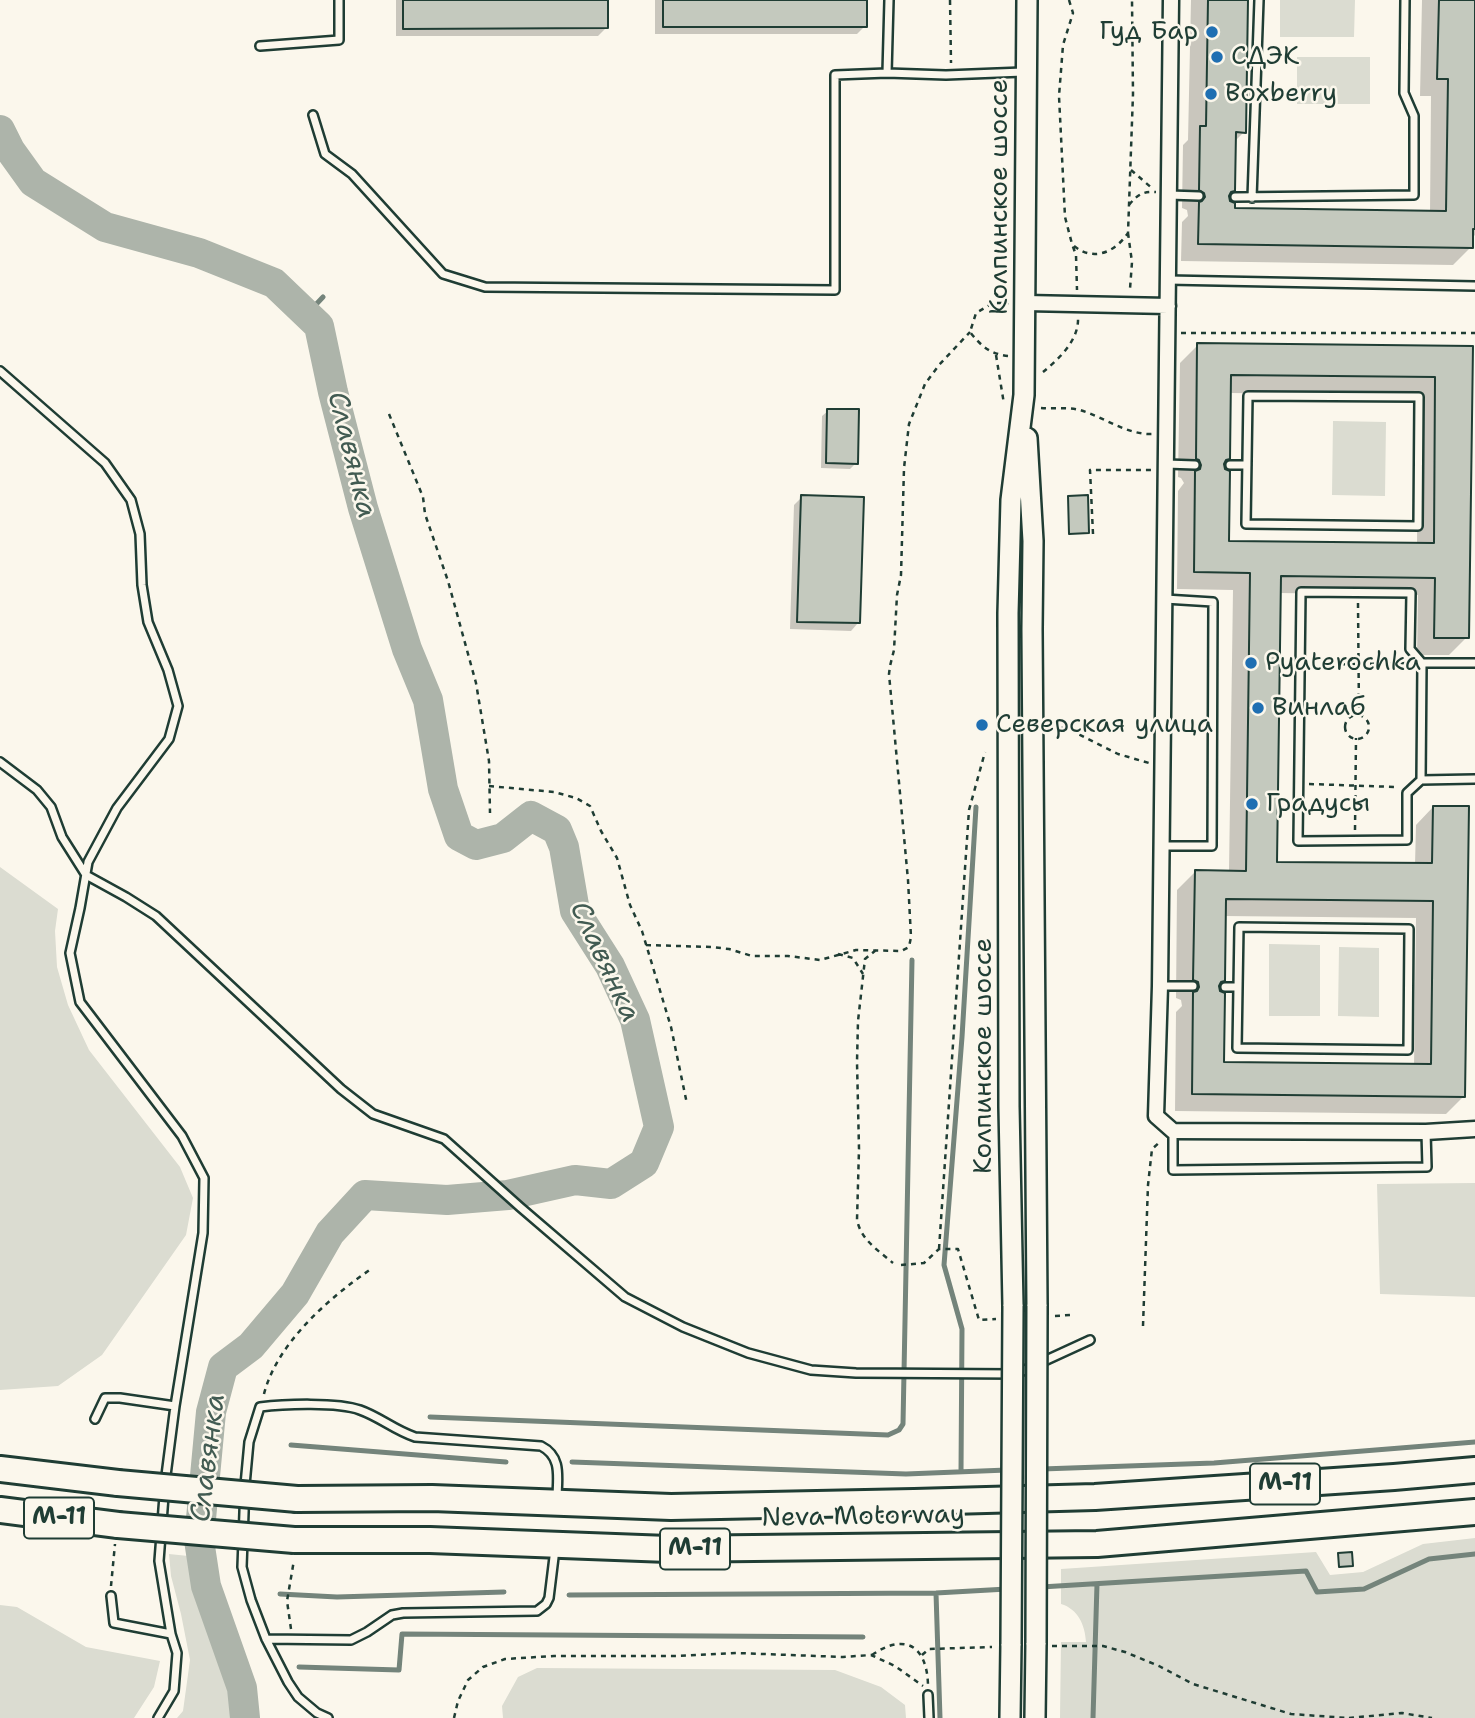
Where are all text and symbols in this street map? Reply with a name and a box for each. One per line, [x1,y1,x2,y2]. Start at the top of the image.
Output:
place label: Гуд Бар [1099,16,1198,48]
marker: Гуд Бар [1204,24,1220,40]
place label: СДЭК [1231,41,1300,73]
marker: СДЭК [1209,49,1225,65]
place label: Boxberry [1225,78,1337,110]
street label: Колпинское шоссе [984,79,1016,315]
marker: Boxberry [1203,86,1219,102]
water label: Славянка [319,388,383,522]
place label: Pyaterochka [1265,647,1421,679]
marker: Pyaterochka [1243,655,1259,671]
place label: Винлаб [1272,692,1365,724]
marker: Винлаб [1250,700,1266,716]
place label: Северская улица [996,709,1213,741]
marker: Северская улица [974,717,990,733]
place label: Градусы [1266,788,1370,820]
marker: Градусы [1244,796,1260,812]
water label: Славянка [561,896,647,1028]
street label: Колпинское шоссе [968,938,1000,1174]
water label: Славянка [184,1392,234,1524]
road number: М-11 [1250,1464,1320,1504]
road number: М-11 [24,1498,94,1538]
street label: Neva Motorway [761,1500,965,1534]
road number: М-11 [660,1528,730,1569]

